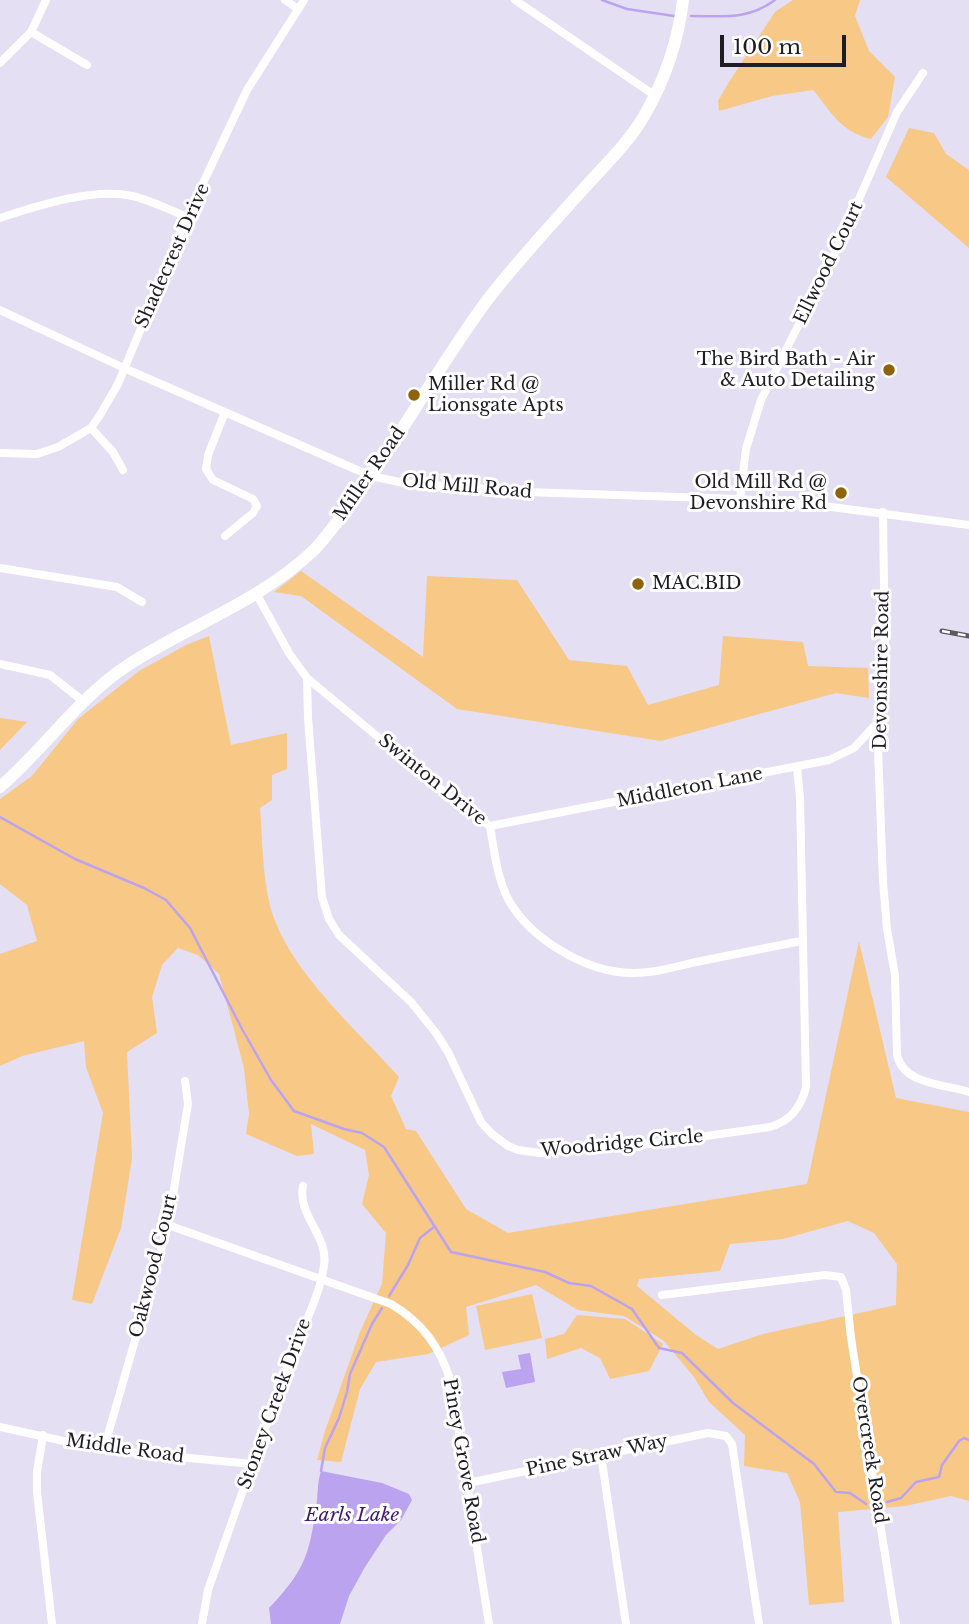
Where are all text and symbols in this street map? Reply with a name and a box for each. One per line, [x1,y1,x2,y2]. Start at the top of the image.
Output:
scale bar [724,21,850,65]
text: 100 m [733,34,801,60]
street label: Shadecrest Drive [131,180,215,332]
street label: Ellwood Court [790,198,868,328]
place label: The Bird Bath - Air & Auto Detailing [697,349,875,392]
marker: The Bird Bath - Air & Auto Detailing [881,362,897,378]
place label: Miller Rd @ Lionsgate Apts [428,374,564,416]
marker: Miller Rd @ Lionsgate Apts [406,387,422,403]
street label: Miller Road [330,423,410,525]
street label: Old Mill Road [401,471,533,503]
place label: Old Mill Rd @ Devonshire Rd [689,472,827,514]
marker: Old Mill Rd @ Devonshire Rd [833,485,849,501]
place label: MAC.BID [652,573,741,595]
marker: MAC.BID [630,576,646,592]
street label: Devonshire Road [870,590,894,750]
street label: Swinton Drive [374,730,490,830]
street label: Middleton Lane [615,763,765,813]
street label: Woodridge Circle [540,1126,704,1162]
street label: Oakwood Court [126,1192,182,1340]
street label: Stoney Creek Drive [234,1316,316,1492]
street label: Overcreek Road [847,1375,891,1525]
street label: Piney Grove Road [438,1377,488,1545]
street label: Middle Road [64,1430,186,1468]
street label: Pine Straw Way [524,1430,670,1482]
water label: Earls Lake [305,1505,399,1527]

